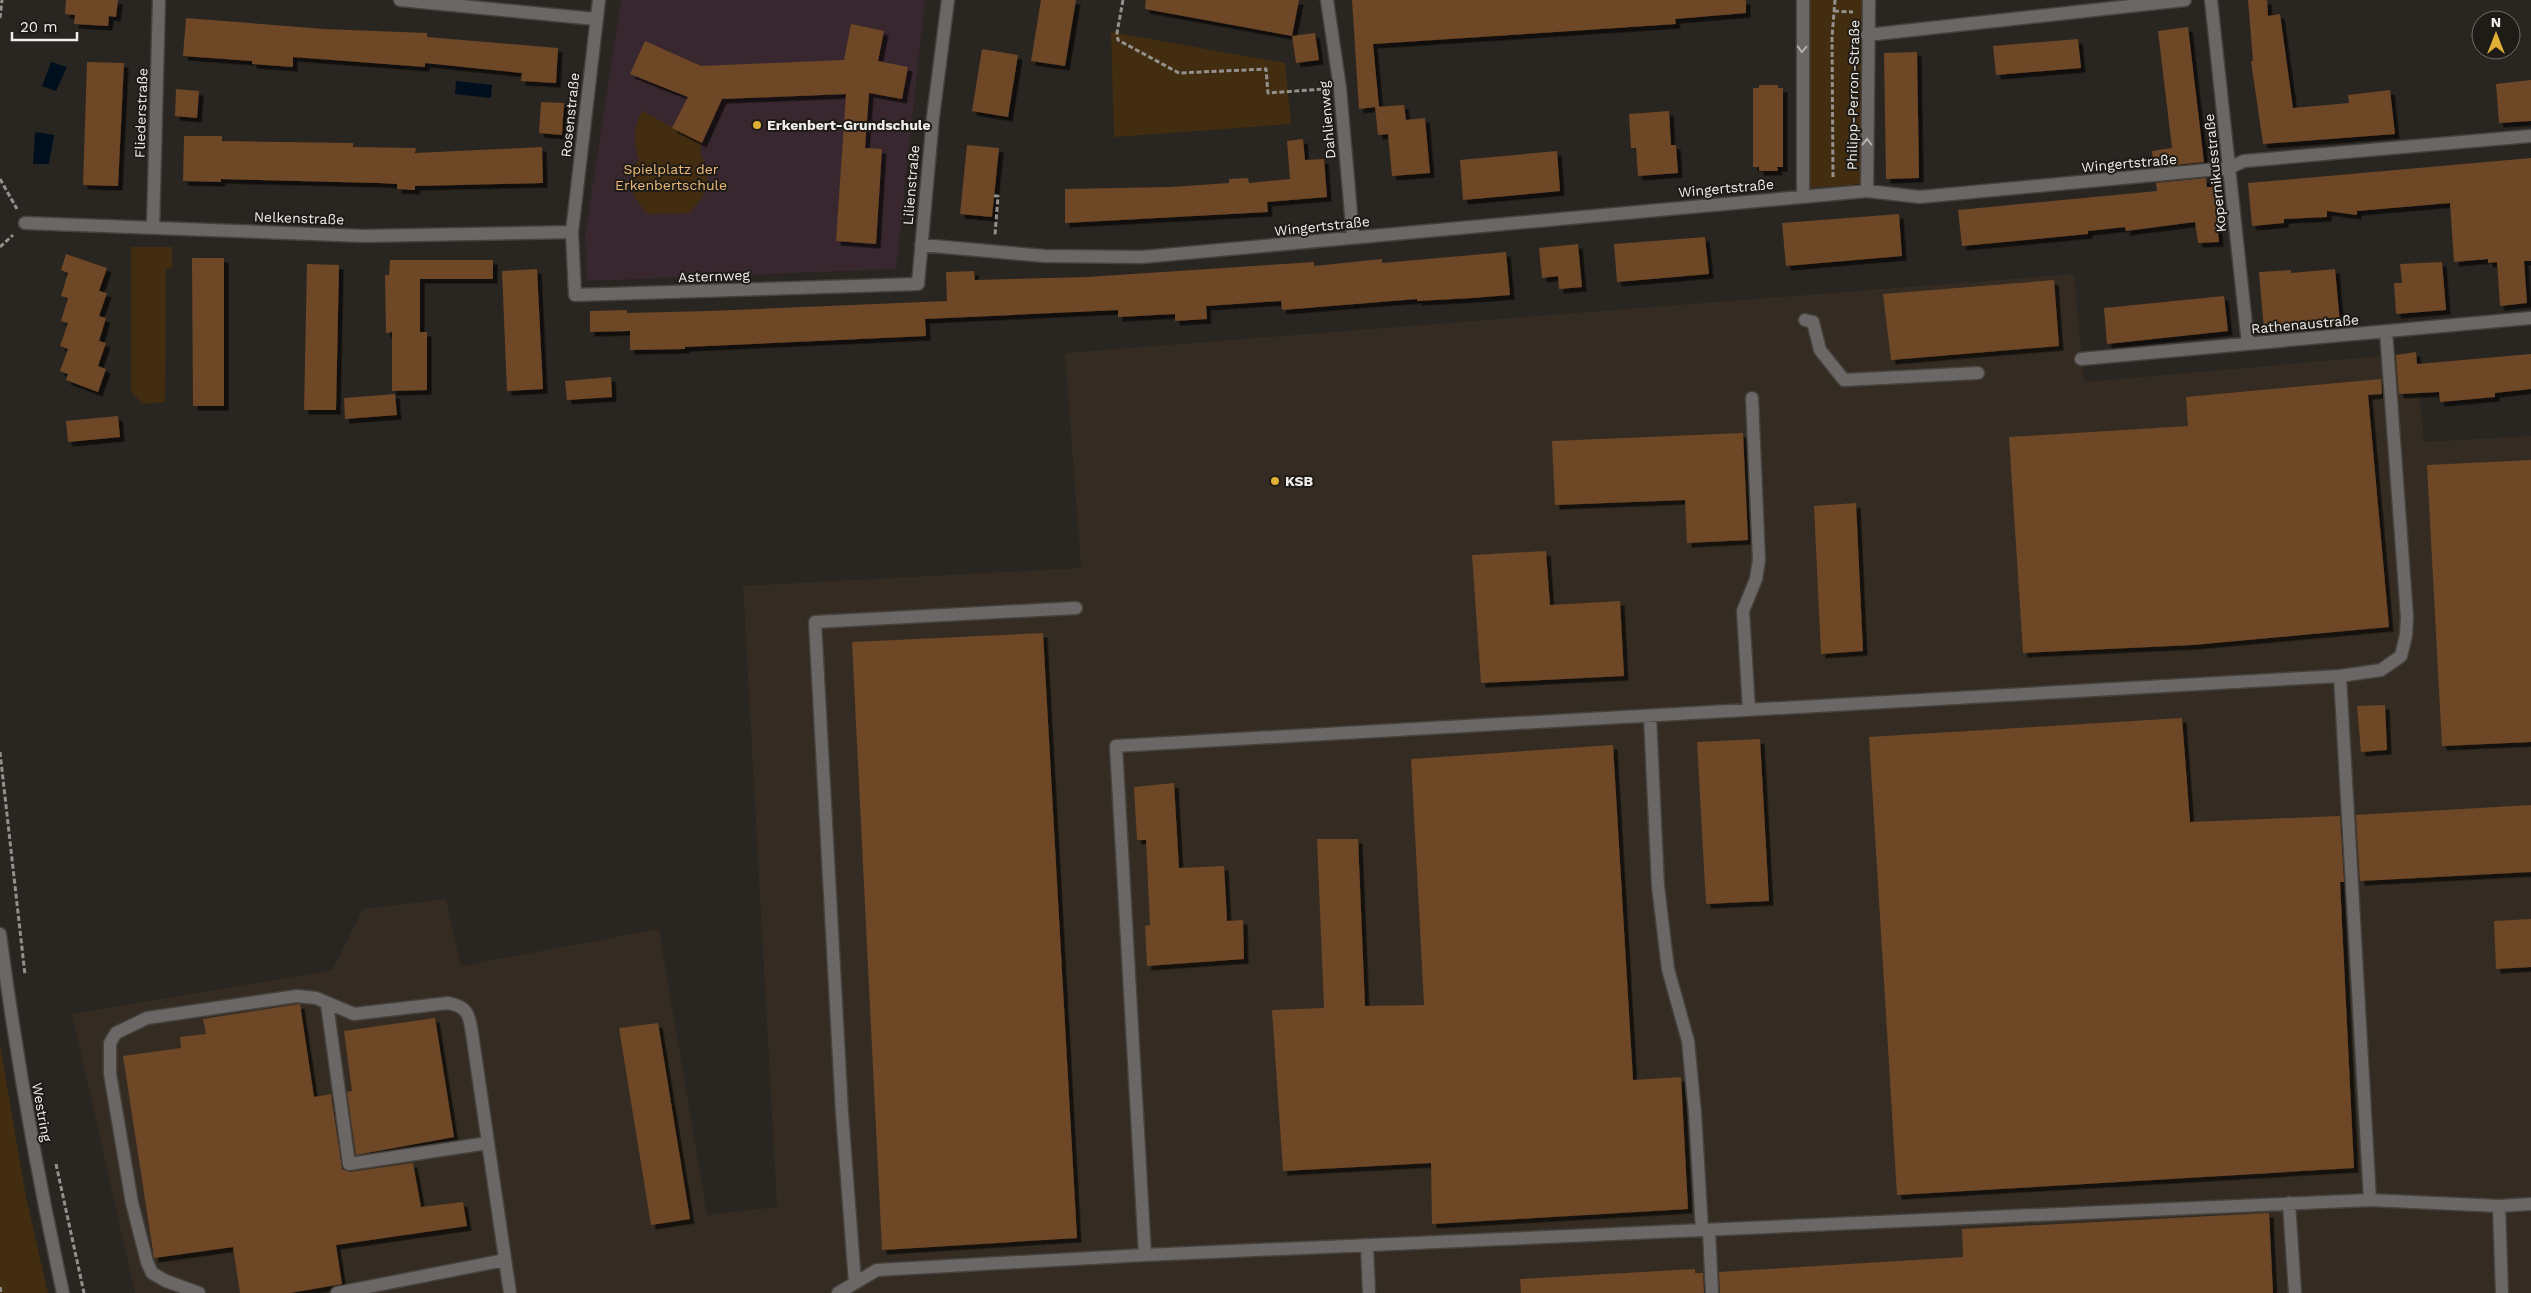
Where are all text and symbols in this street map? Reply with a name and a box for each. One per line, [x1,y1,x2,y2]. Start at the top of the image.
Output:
scale bar [12,10,78,42]
north arrow [2471,10,2521,60]
text: N [2491,14,2501,30]
text: 20 m [20,18,58,36]
street label: Philipp-Perron-Straße [1844,20,1862,170]
one-way arrow [1797,45,1807,53]
street label: Fliederstraße [131,68,151,158]
street label: Rosenstraße [558,72,582,158]
street label: Dahlienweg [1316,80,1338,160]
street label: Kopernikusstraße [2201,113,2229,233]
place label: Erkenbert-Grundschule [767,117,931,133]
marker: Erkenbert-Grundschule [751,119,763,131]
one-way arrow [1862,138,1872,146]
street label: Lilienstraße [900,144,922,226]
street label: Wingertstraße [2081,151,2177,175]
park label: Spielplatz der Erkenbertschule [615,161,727,193]
street label: Wingertstraße [1678,176,1774,200]
street label: Nelkenstraße [254,208,344,228]
street label: Wingertstraße [1273,213,1371,239]
street label: Asternweg [678,267,751,285]
street label: Rathenaustraße [2250,311,2360,337]
place label: KSB [1285,473,1313,489]
marker: KSB [1269,475,1281,487]
street label: Westring [29,1081,55,1143]

